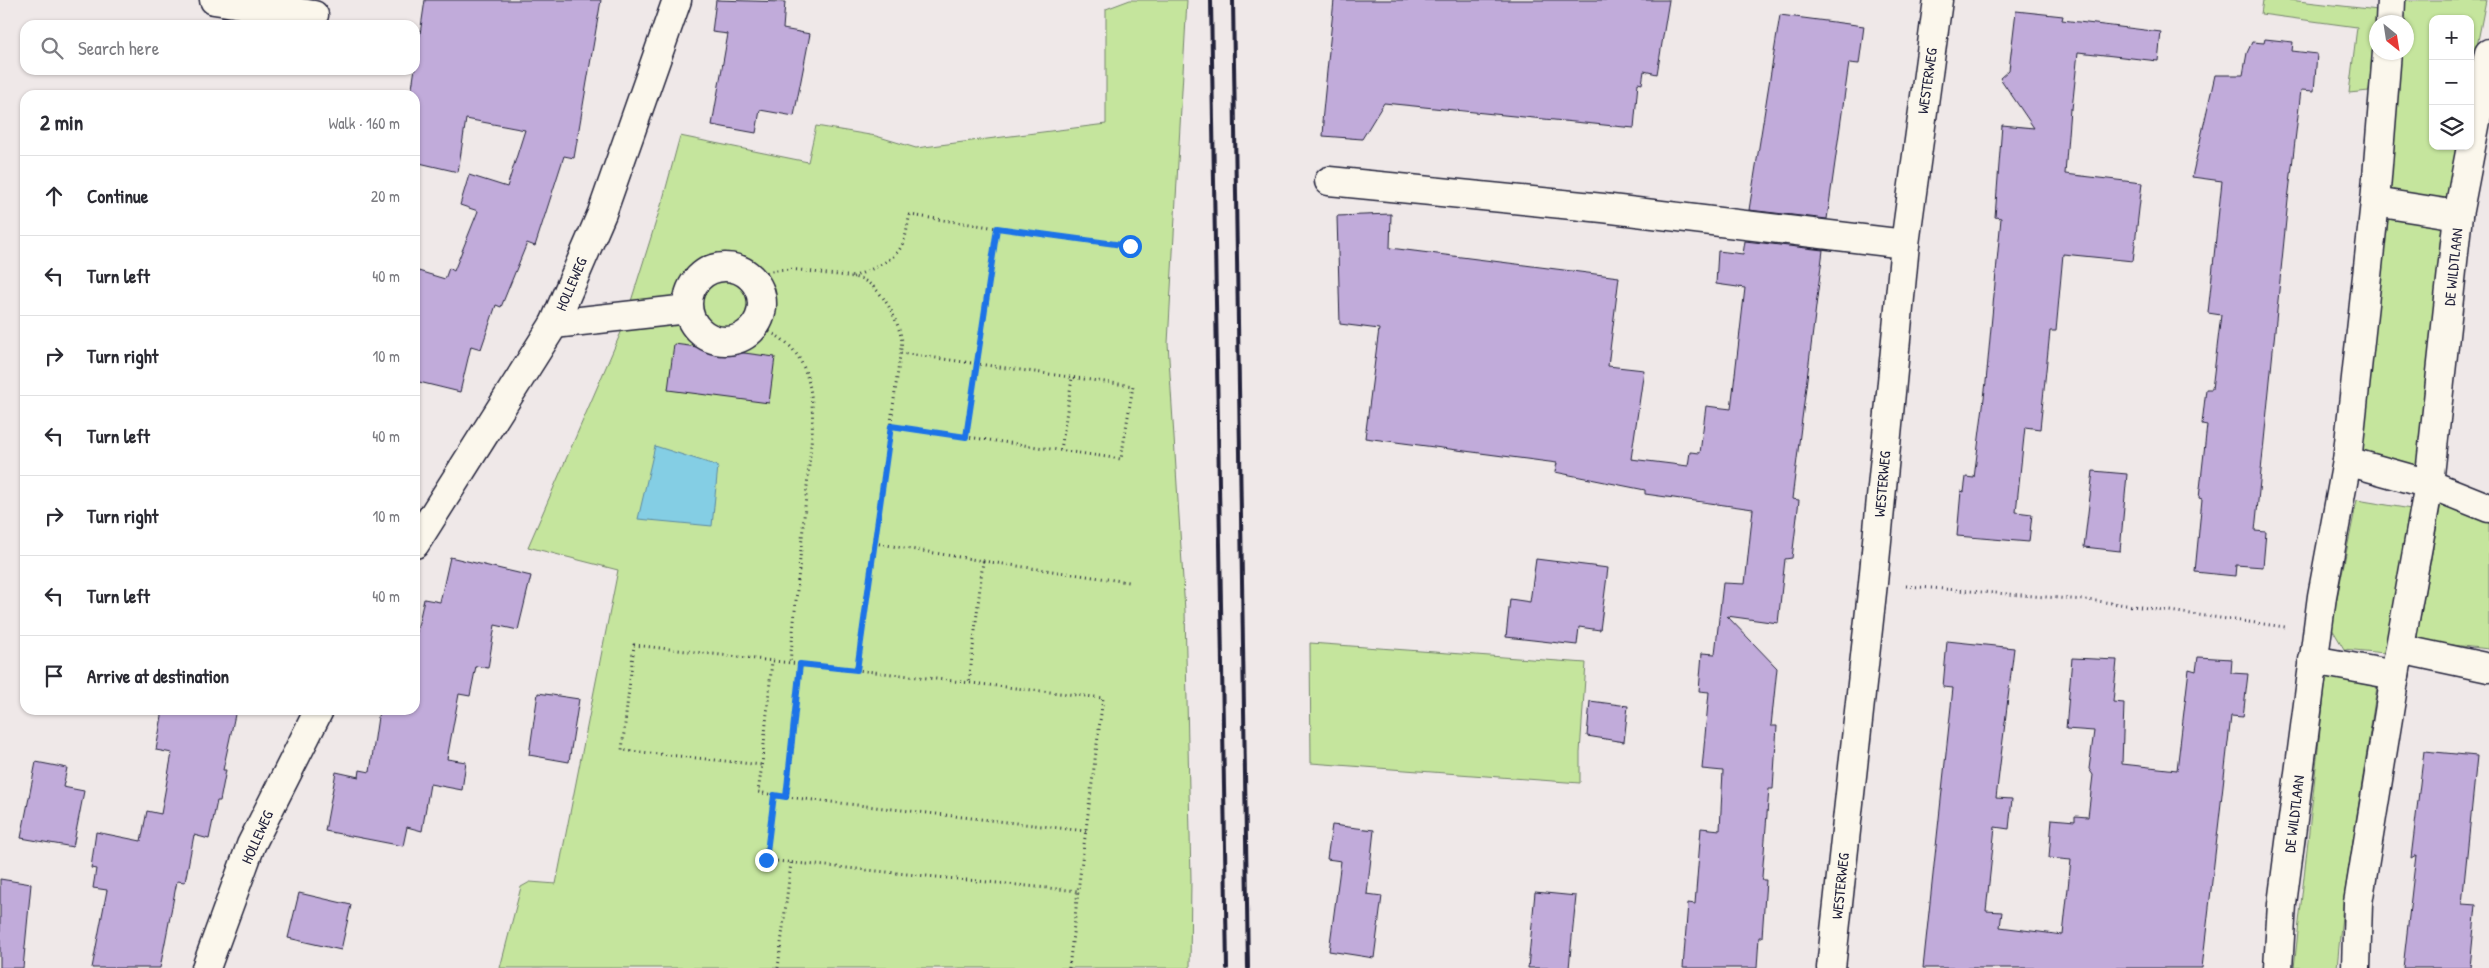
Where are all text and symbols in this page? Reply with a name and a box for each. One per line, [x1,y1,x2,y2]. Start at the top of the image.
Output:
north arrow [2369,15,2414,60]
map controls [2429,15,2474,150]
button: + [2429,15,2474,60]
search box [20,20,420,75]
icon: search [38,34,66,62]
text: Search here [78,35,159,61]
street label: WESTERWEG [1912,46,1942,115]
button: − [2429,60,2474,105]
button: layers [2429,105,2474,150]
text: 2 min [40,108,83,137]
text: Walk · 160 m [328,112,400,134]
icon: ahead [40,182,68,210]
text: Continue [87,183,148,209]
text: 20 m [371,185,400,207]
street label: DE WILDTLAAN [2438,227,2468,307]
route start [1119,235,1142,258]
street label: HOLLEWEG [550,253,592,314]
icon: left [40,262,68,290]
text: Turn left [87,263,150,289]
text: 40 m [372,265,400,287]
icon: right [40,342,68,370]
text: Turn right [87,343,158,369]
text: 10 m [372,345,400,367]
icon: left [40,422,68,450]
text: Turn left [87,423,150,449]
text: 40 m [372,425,400,447]
street label: WESTERWEG [1869,449,1895,518]
icon: right [40,502,68,530]
text: Turn right [87,503,158,529]
text: 10 m [372,505,400,527]
icon: left [40,582,68,610]
text: Turn left [87,583,150,609]
text: 40 m [372,585,400,607]
icon: arrive [40,662,68,690]
text: Arrive at destination [87,663,229,689]
street label: DE WILDTLAAN [2279,774,2309,854]
street label: HOLLEWEG [236,806,278,867]
route end [755,849,778,872]
street label: WESTERWEG [1826,851,1854,920]

